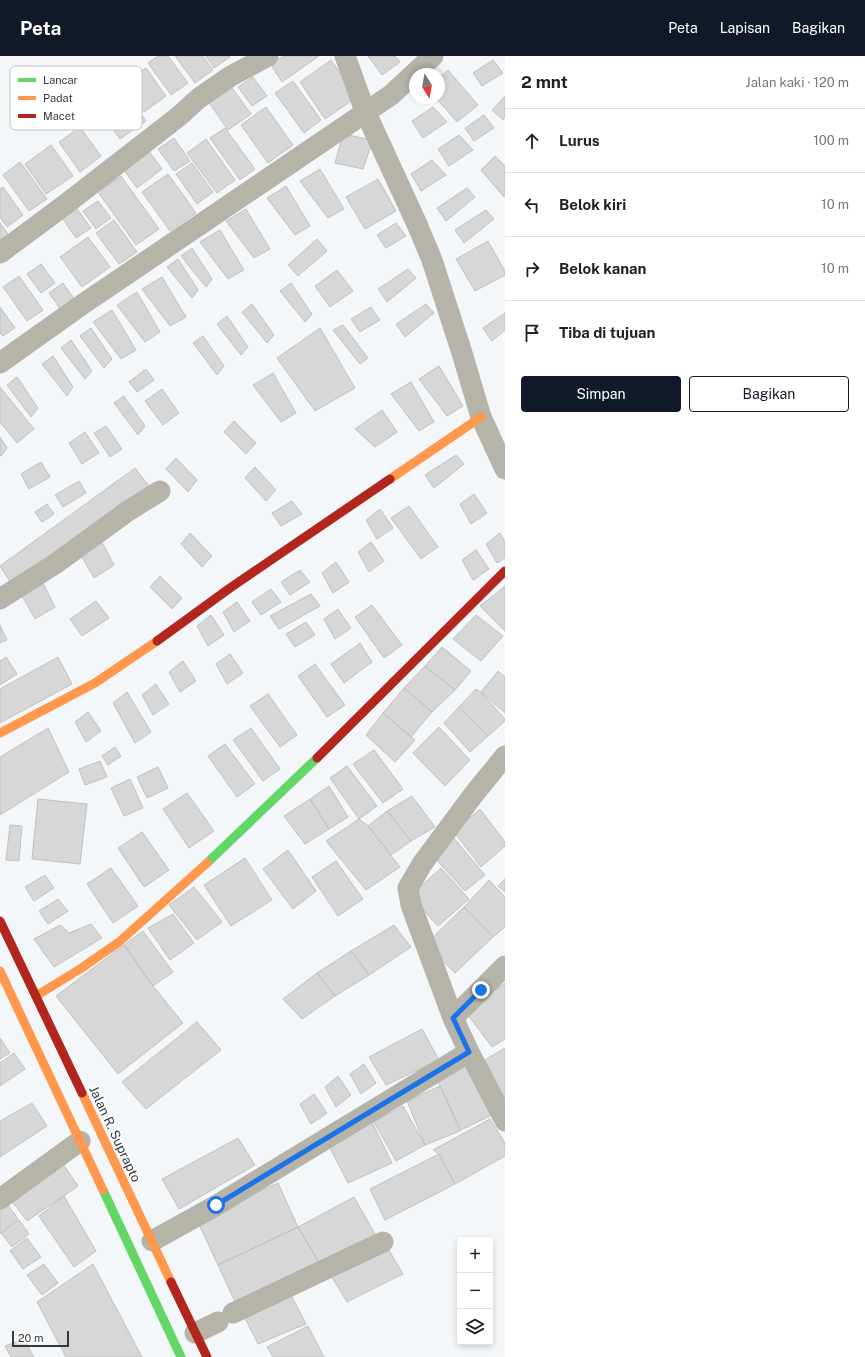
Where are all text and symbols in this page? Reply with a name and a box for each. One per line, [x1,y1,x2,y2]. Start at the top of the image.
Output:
text: Peta [20,17,61,39]
text: Peta [668,20,698,36]
text: Lapisan [720,20,770,36]
text: Bagikan [792,20,845,36]
legend [10,66,142,130]
north arrow [409,68,445,104]
text: 2 mnt [521,72,568,92]
text: Lancar [43,74,78,86]
text: Jalan kaki · 120 m [746,75,849,90]
text: Padat [43,92,73,104]
text: Macet [43,110,75,122]
icon: ahead [521,130,543,152]
text: Lurus [559,132,600,149]
text: 100 m [813,133,849,148]
icon: left [521,194,543,216]
text: Belok kiri [559,196,626,213]
text: 10 m [821,197,849,212]
icon: right [521,258,543,280]
text: Belok kanan [559,260,646,277]
text: 10 m [821,261,849,276]
icon: arrive [521,322,543,344]
text: Tiba di tujuan [559,324,655,341]
button: Simpan [521,376,681,412]
button: Bagikan [689,376,849,412]
route end [472,981,490,999]
street label: Jalan R. Suprapto [86,1083,144,1185]
route start [207,1196,225,1214]
map controls [457,1237,493,1345]
button: + [457,1237,493,1273]
button: − [457,1273,493,1309]
button: layers [457,1309,493,1345]
scale bar [12,1329,69,1348]
text: 20 m [18,1332,43,1344]

